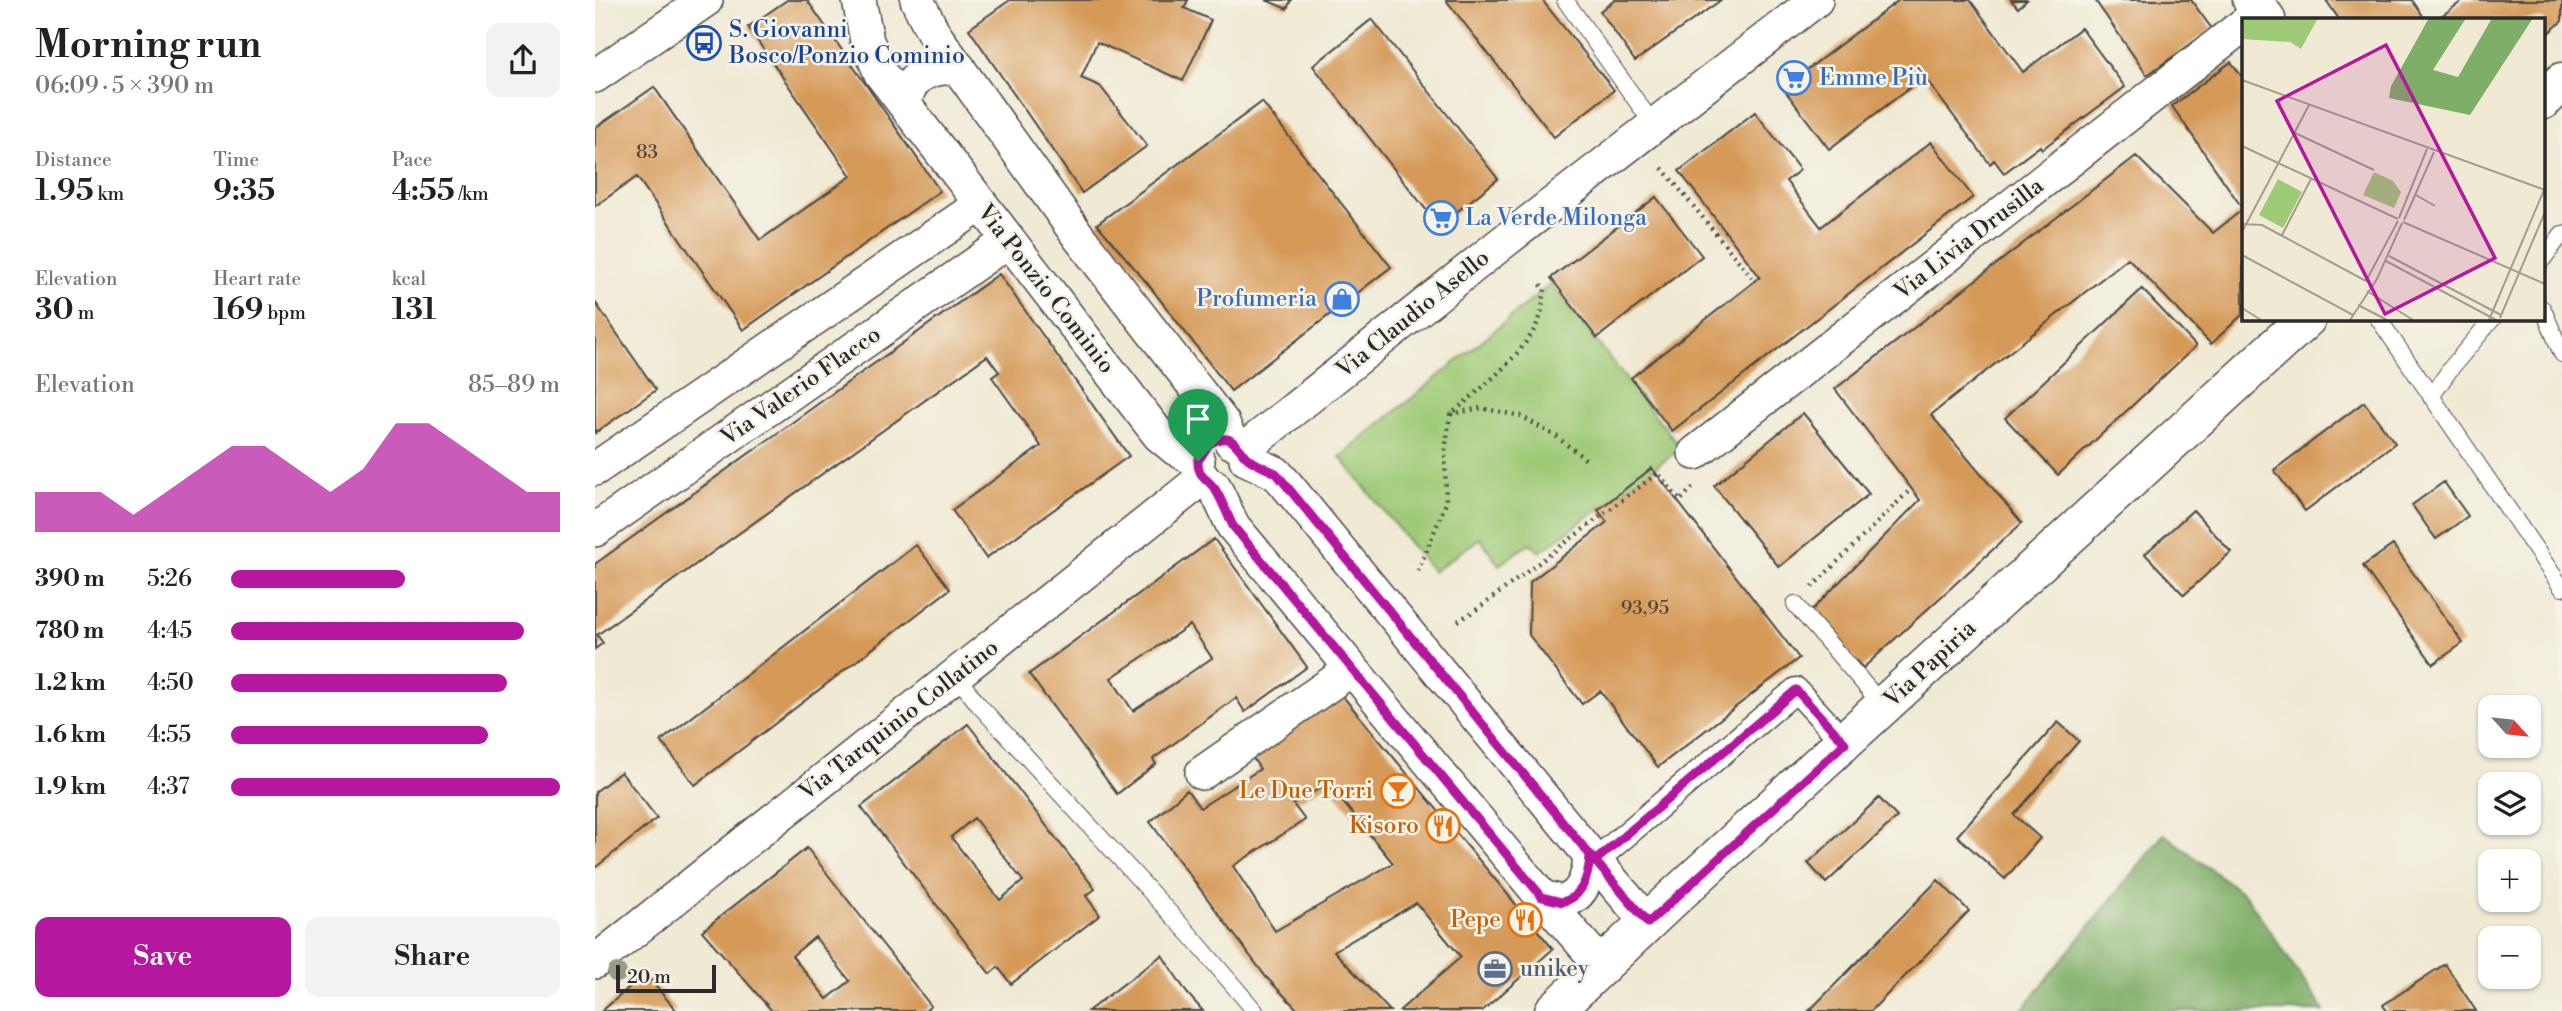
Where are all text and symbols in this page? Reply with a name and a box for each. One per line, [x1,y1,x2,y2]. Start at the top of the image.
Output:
place label: S. Giovanni Bosco/Ponzio Cominio [728,16,965,70]
inset map [2242,18,2545,320]
text: Morning run [35,22,261,69]
button: share [486,23,560,97]
bus stop icon: S. Giovanni Bosco/Ponzio Cominio [685,24,723,62]
supermarket icon: Emme Più [1775,59,1813,97]
place label: Emme Più [1819,64,1928,92]
text: 06:09 · 5 × 390 m [35,72,214,100]
house number: 83 [636,140,658,164]
text: Distance [35,148,112,172]
text: Time [213,148,259,172]
text: Pace [392,148,432,172]
text: 1.95 [35,172,94,210]
text: 9:35 [213,172,275,210]
text: 4:55 [392,172,455,210]
street label: Via Livia Drusilla [1888,172,2050,307]
text: km [94,182,124,206]
text: /km [455,182,489,206]
street label: Via Ponzio Cominio [971,198,1121,379]
supermarket icon: La Verde Milonga [1422,199,1460,237]
place label: La Verde Milonga [1465,204,1647,232]
street label: Via Claudio Asello [1330,244,1495,385]
text: Elevation [35,267,117,291]
text: Heart rate [213,267,301,291]
text: kcal [392,267,426,291]
shop icon: Profumeria [1323,280,1361,318]
place label: Profumeria [1196,285,1317,313]
text: 30 [35,291,74,329]
text: 169 [213,291,264,329]
text: 131 [392,291,436,329]
text: m [74,301,94,325]
text: bpm [264,301,306,325]
street label: Via Valerio Flacco [715,320,886,452]
text: Elevation [35,371,135,399]
text: 85–89 m [468,371,560,399]
pin [1168,389,1228,461]
icon: arrive [1179,400,1217,438]
text: 390 m [35,565,105,593]
text: 5:26 [147,565,192,593]
house number: 93,95 [1621,596,1669,620]
street label: Via Papiria [1877,614,1982,714]
text: 780 m [35,617,104,645]
text: 4:45 [147,617,192,645]
street label: Via Tarquinio Collatino [793,633,1004,807]
text: 1.2 km [35,669,106,697]
text: 4:50 [147,669,194,697]
north arrow [2478,695,2541,758]
map controls [2478,695,2541,989]
text: 1.6 km [35,721,106,749]
text: 4:55 [147,721,191,749]
bar icon: Le Due Torri [1379,772,1417,810]
button: layers [2478,772,2541,835]
text: 1.9 km [35,773,106,801]
text: 4:37 [147,773,190,801]
place label: Le Due Torri [1239,777,1373,805]
restaurant icon: Kisoro [1424,807,1462,845]
place label: Kisoro [1349,812,1419,840]
button: + [2478,849,2541,912]
restaurant icon: Pepe [1506,901,1544,939]
place label: Pepe [1450,906,1501,934]
button: Save [35,917,291,997]
button: Share [305,917,560,997]
button: − [2478,926,2541,989]
office icon: unikey [1476,950,1514,988]
place label: unikey [1520,955,1590,983]
scale bar [616,962,716,994]
text: 20 m [627,965,671,989]

